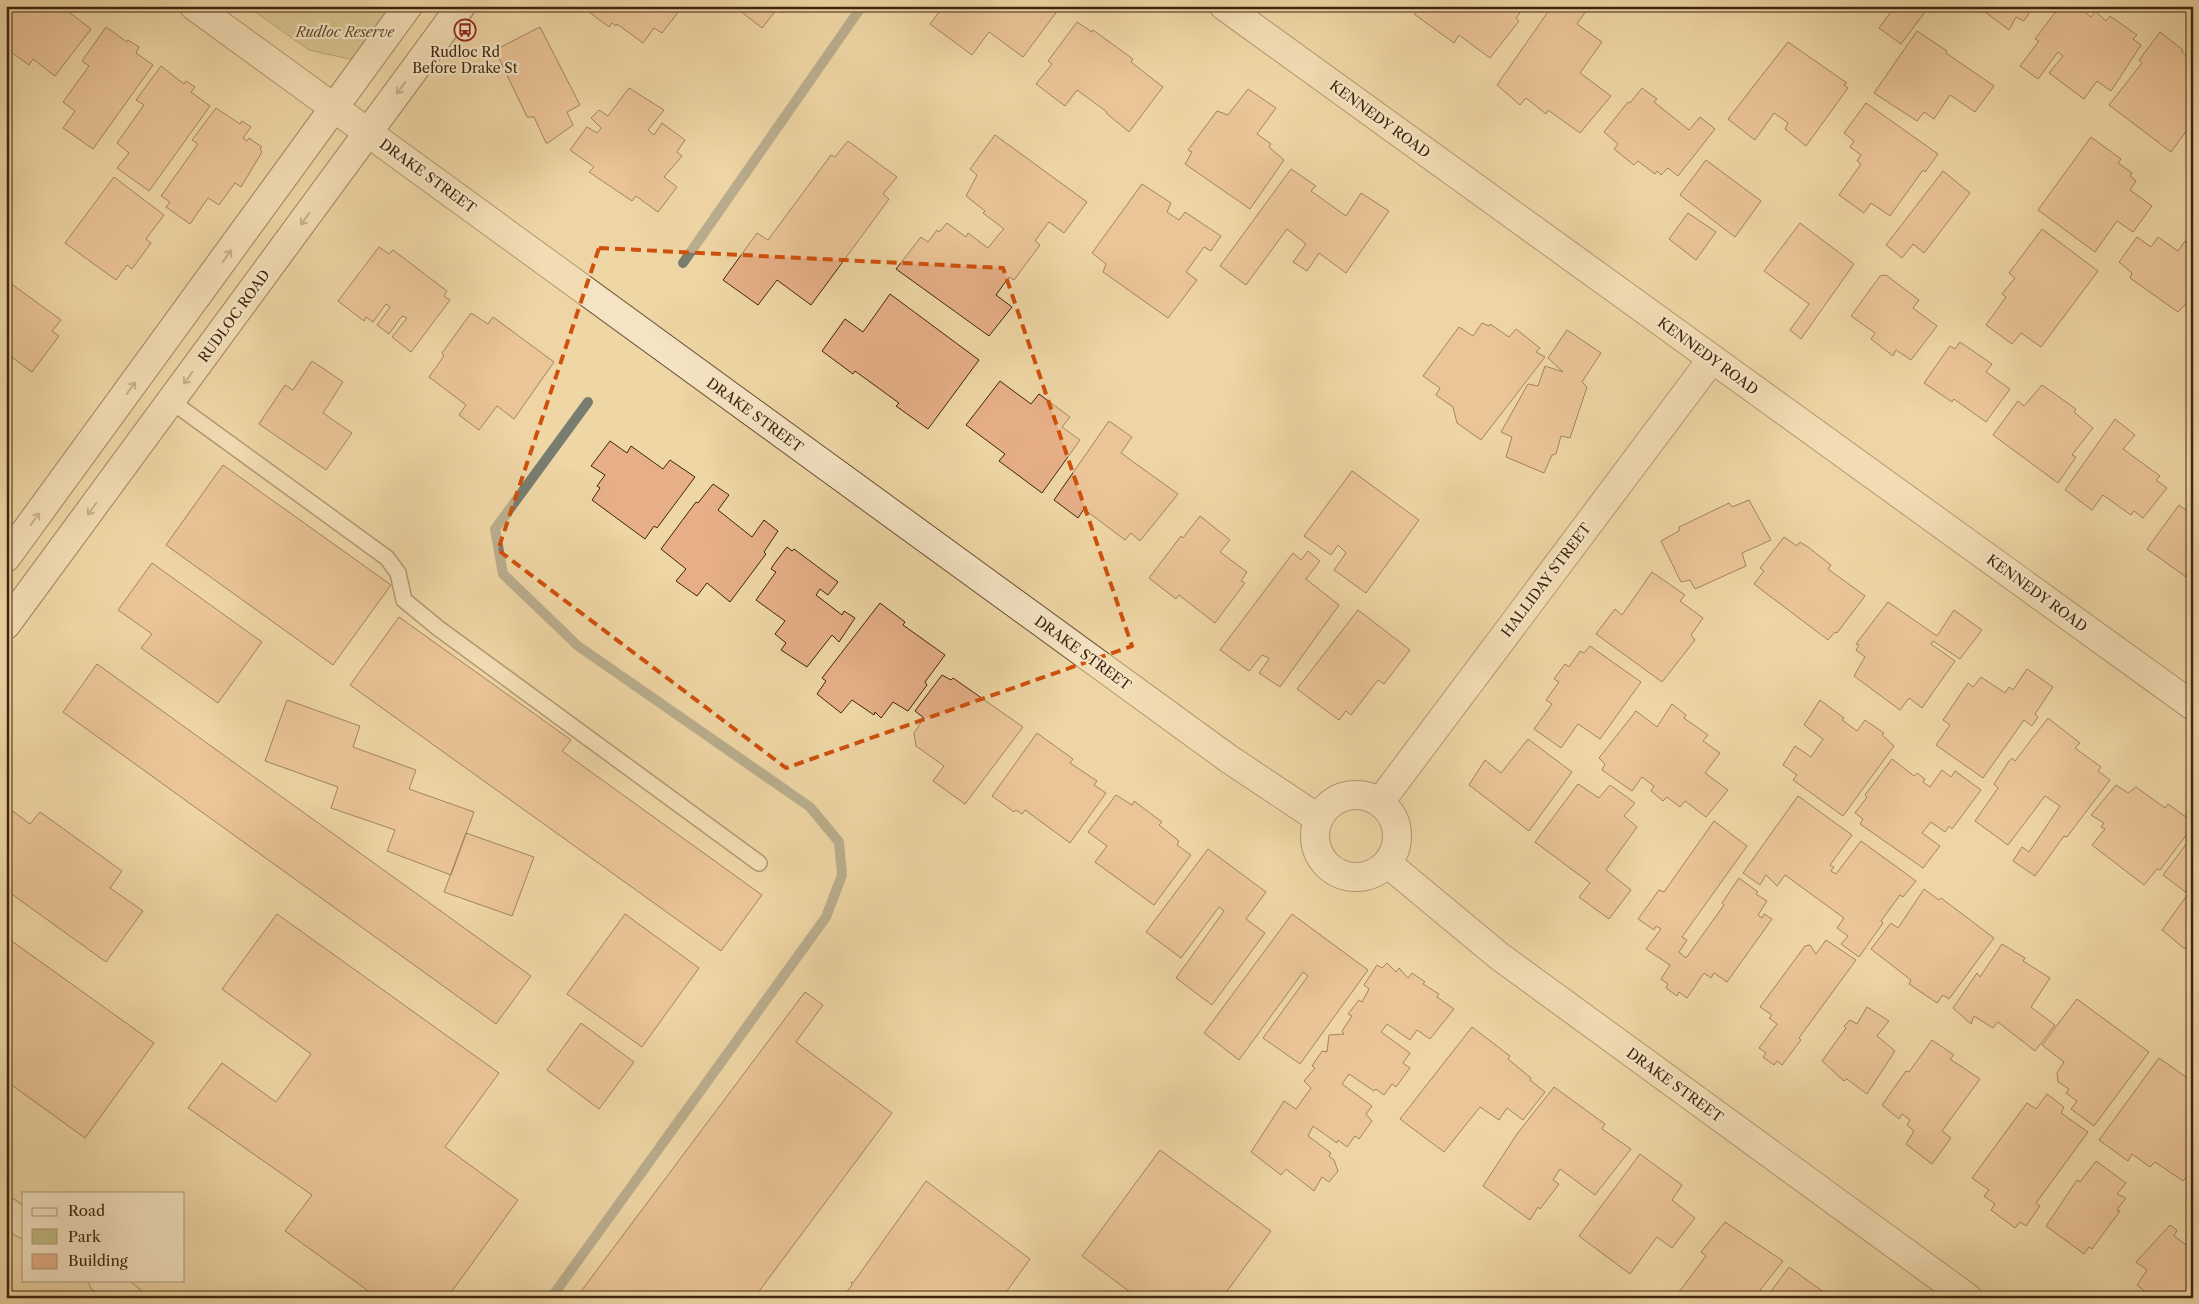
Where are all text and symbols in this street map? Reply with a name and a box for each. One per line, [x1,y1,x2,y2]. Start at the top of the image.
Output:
bus stop icon: Rudloc Rd Before Drake St [453,18,477,42]
park label: Rudloc Reserve [295,23,395,41]
place label: Rudloc Rd Before Drake St [412,43,518,77]
street label: KENNEDY ROAD [1326,76,1434,162]
one-way arrow [396,81,406,95]
street label: DRAKE STREET [376,135,480,217]
one-way arrow [300,212,310,226]
one-way arrow [222,249,232,263]
street label: RUDLOC ROAD [194,266,274,366]
street label: KENNEDY ROAD [1654,313,1762,399]
one-way arrow [183,371,193,385]
street label: DRAKE STREET [703,374,807,456]
one-way arrow [126,381,136,395]
one-way arrow [86,502,97,515]
one-way arrow [30,512,40,526]
street label: HALLIDAY STREET [1497,519,1595,641]
street label: KENNEDY ROAD [1983,550,2091,636]
street label: DRAKE STREET [1031,612,1135,694]
street label: DRAKE STREET [1623,1044,1727,1126]
legend [22,1192,185,1282]
text: Road [68,1201,105,1220]
text: Park [68,1227,102,1246]
text: Building [68,1251,128,1270]

